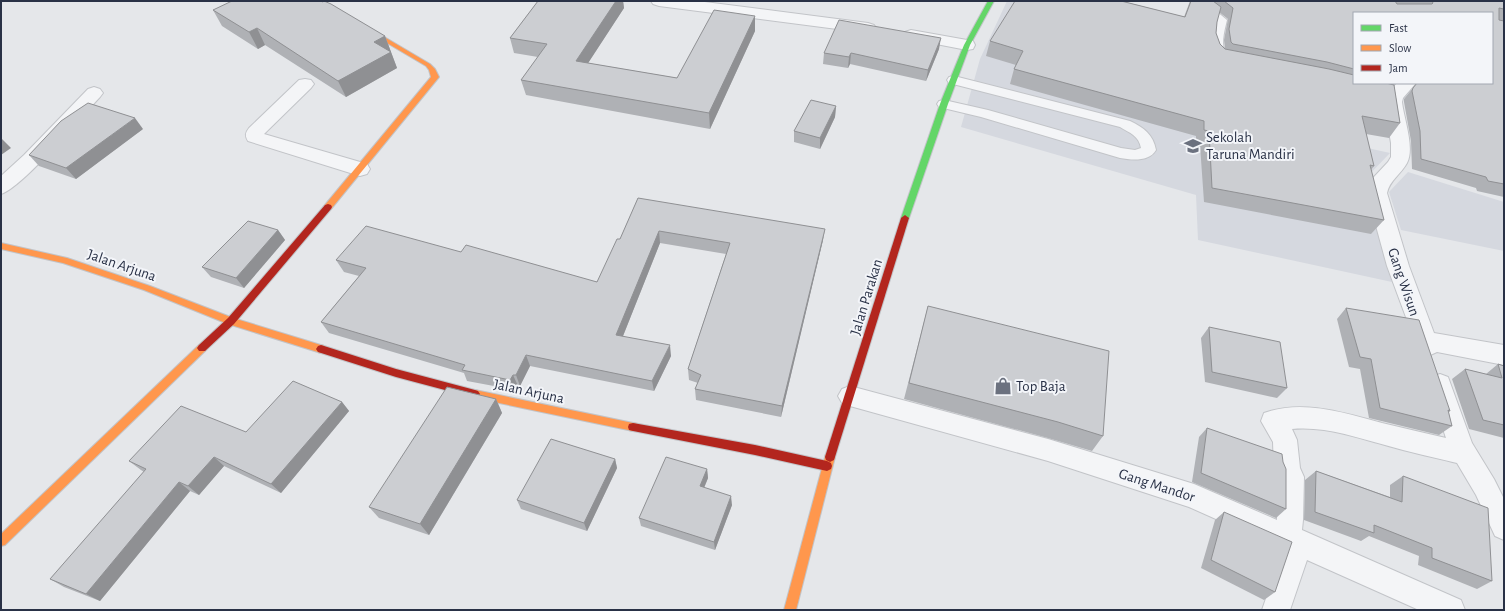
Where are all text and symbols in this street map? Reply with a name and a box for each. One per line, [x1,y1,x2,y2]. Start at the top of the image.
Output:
legend [1353,12,1493,84]
text: Fast [1389,22,1408,34]
text: Slow [1389,42,1411,54]
text: Jam [1389,62,1408,74]
place label: Sekolah Taruna Mandiri [1206,130,1295,162]
school or university icon: Sekolah Taruna Mandiri [1183,136,1203,156]
street label: Gang Wisun [1385,246,1422,318]
street label: Jalan Arjuna [86,247,158,284]
street label: Jalan Parakan [848,257,885,337]
shop icon: Top Baja [993,376,1013,396]
street label: Jalan Arjuna [492,377,565,406]
place label: Top Baja [1016,379,1066,394]
street label: Gang Mandor [1117,466,1197,505]

